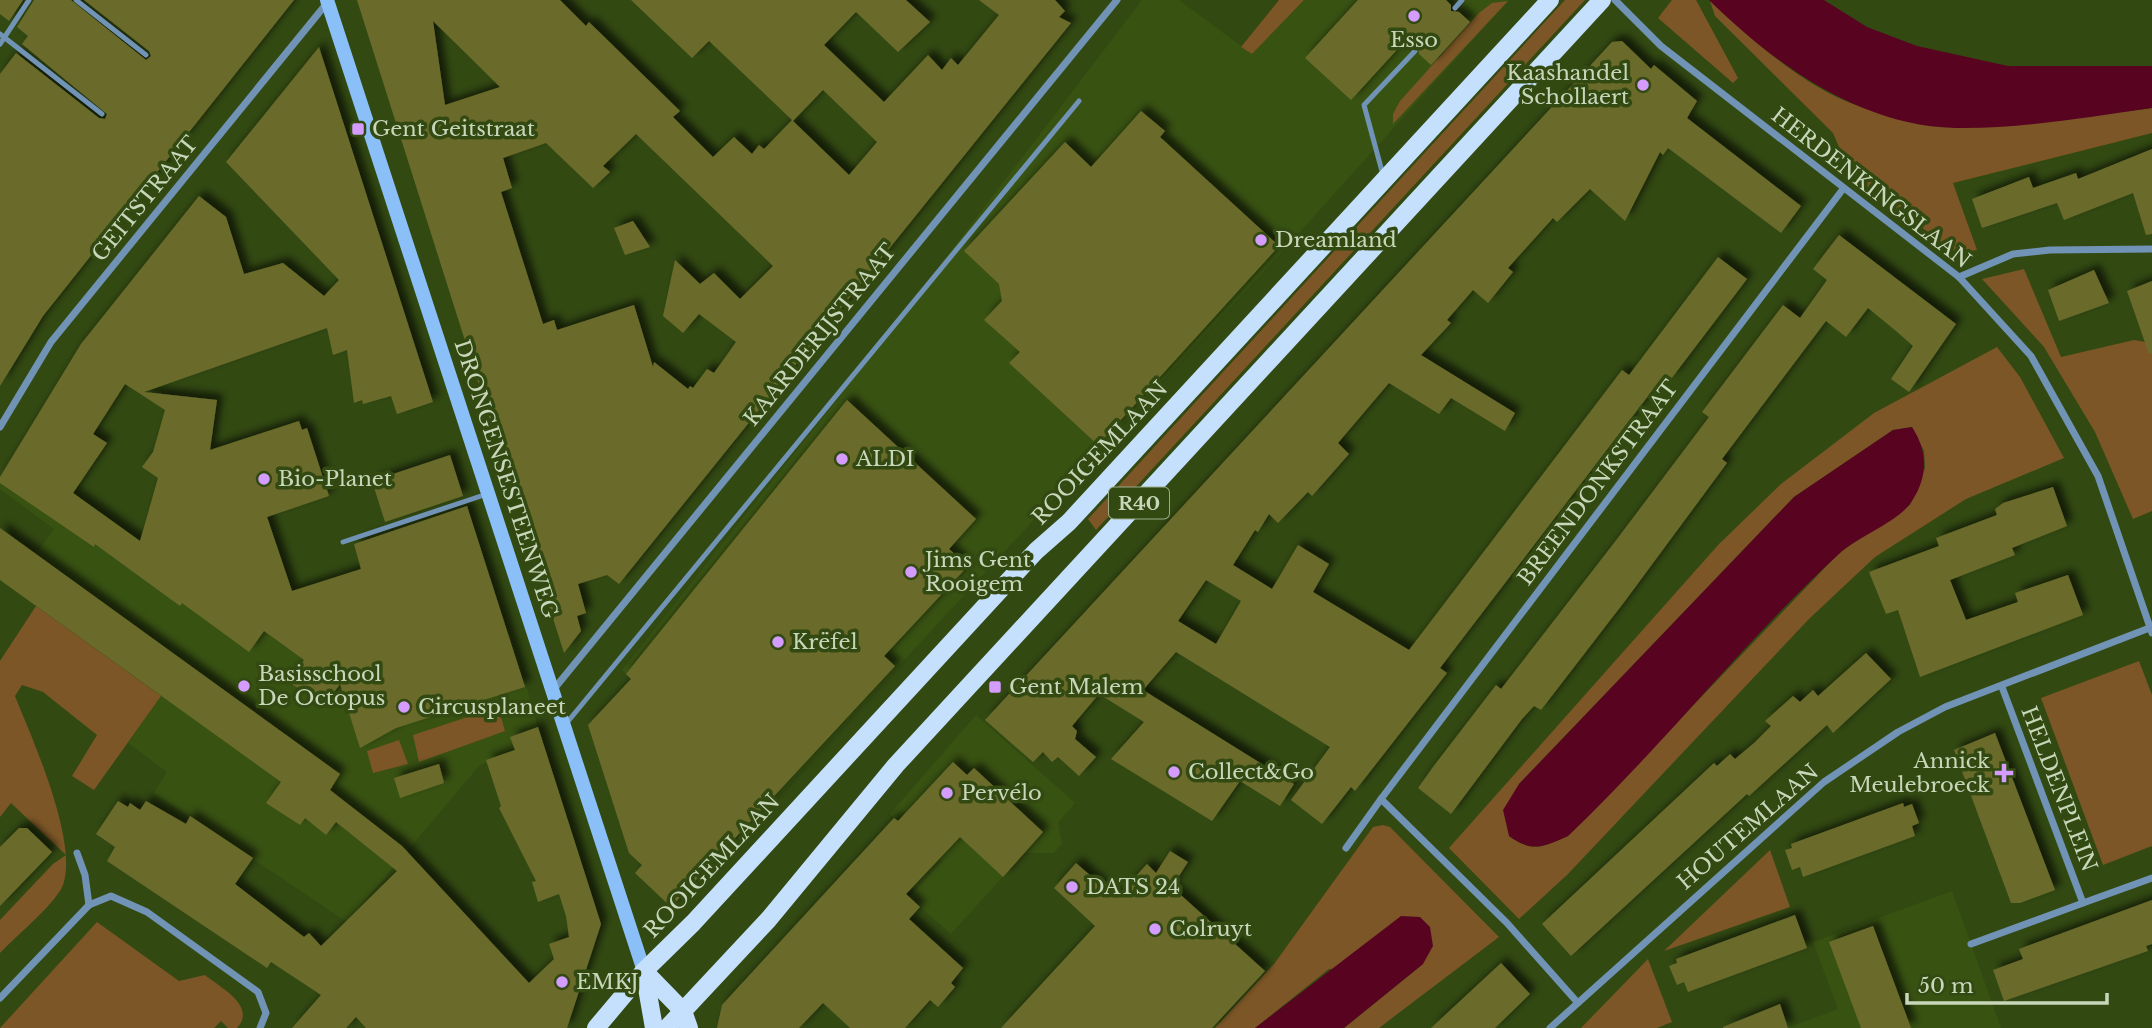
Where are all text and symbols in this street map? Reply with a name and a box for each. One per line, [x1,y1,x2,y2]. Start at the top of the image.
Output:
marker: Esso [1406,8,1422,24]
place label: Esso [1390,27,1438,53]
place label: Kaashandel Schollaert [1506,60,1629,110]
marker: Kaashandel Schollaert [1635,77,1651,93]
street label: HERDENKINGSLAAN [1766,102,1976,274]
place label: Gent Geitstraat [372,116,535,142]
marker: Gent Geitstraat [350,121,366,137]
street label: GEITSTRAAT [87,131,204,267]
place label: Dreamland [1275,227,1397,253]
marker: Dreamland [1253,232,1269,248]
street label: KAARDERIJSTRAAT [738,239,902,431]
street label: DRONGENSESTEENWEG [449,336,563,622]
street label: BREENDONKSTRAAT [1512,375,1684,591]
street label: ROOIGEMLAAN [1027,376,1173,530]
place label: ALDI [855,446,915,472]
marker: ALDI [834,451,850,467]
place label: Bio-Planet [278,466,392,492]
marker: Bio-Planet [256,471,272,487]
road number: R40 [1109,488,1169,518]
place label: Jims Gent Rooigem [922,547,1031,597]
marker: Jims Gent Rooigem [903,564,919,580]
place label: Krëfel [792,629,858,655]
marker: Krëfel [770,634,786,650]
place label: Basisschool De Octopus [258,661,385,711]
place label: Gent Malem [1009,674,1144,700]
marker: Basisschool De Octopus [236,678,252,694]
marker: Gent Malem [987,679,1003,695]
place label: Circusplaneet [418,694,566,720]
marker: Circusplaneet [396,699,412,715]
street label: HELDENPLEIN [2016,703,2103,875]
place label: Annick Meulebroeck [1849,748,1990,798]
place label: Collect&Go [1188,759,1314,785]
street label: HOUTEMLAAN [1672,759,1824,895]
marker: Collect&Go [1166,764,1182,780]
marker: Annick Meulebroeck [1996,765,2012,781]
place label: Pervélo [961,780,1042,806]
marker: Pervélo [939,785,955,801]
street label: ROOIGEMLAAN [639,789,785,943]
place label: DATS 24 [1086,874,1180,900]
marker: DATS 24 [1064,879,1080,895]
place label: Colruyt [1169,916,1252,942]
marker: Colruyt [1147,921,1163,937]
scale bar [1907,962,2106,1006]
place label: EMKJ [576,969,639,995]
text: 50 m [1918,973,1974,999]
marker: EMKJ [554,974,570,990]

